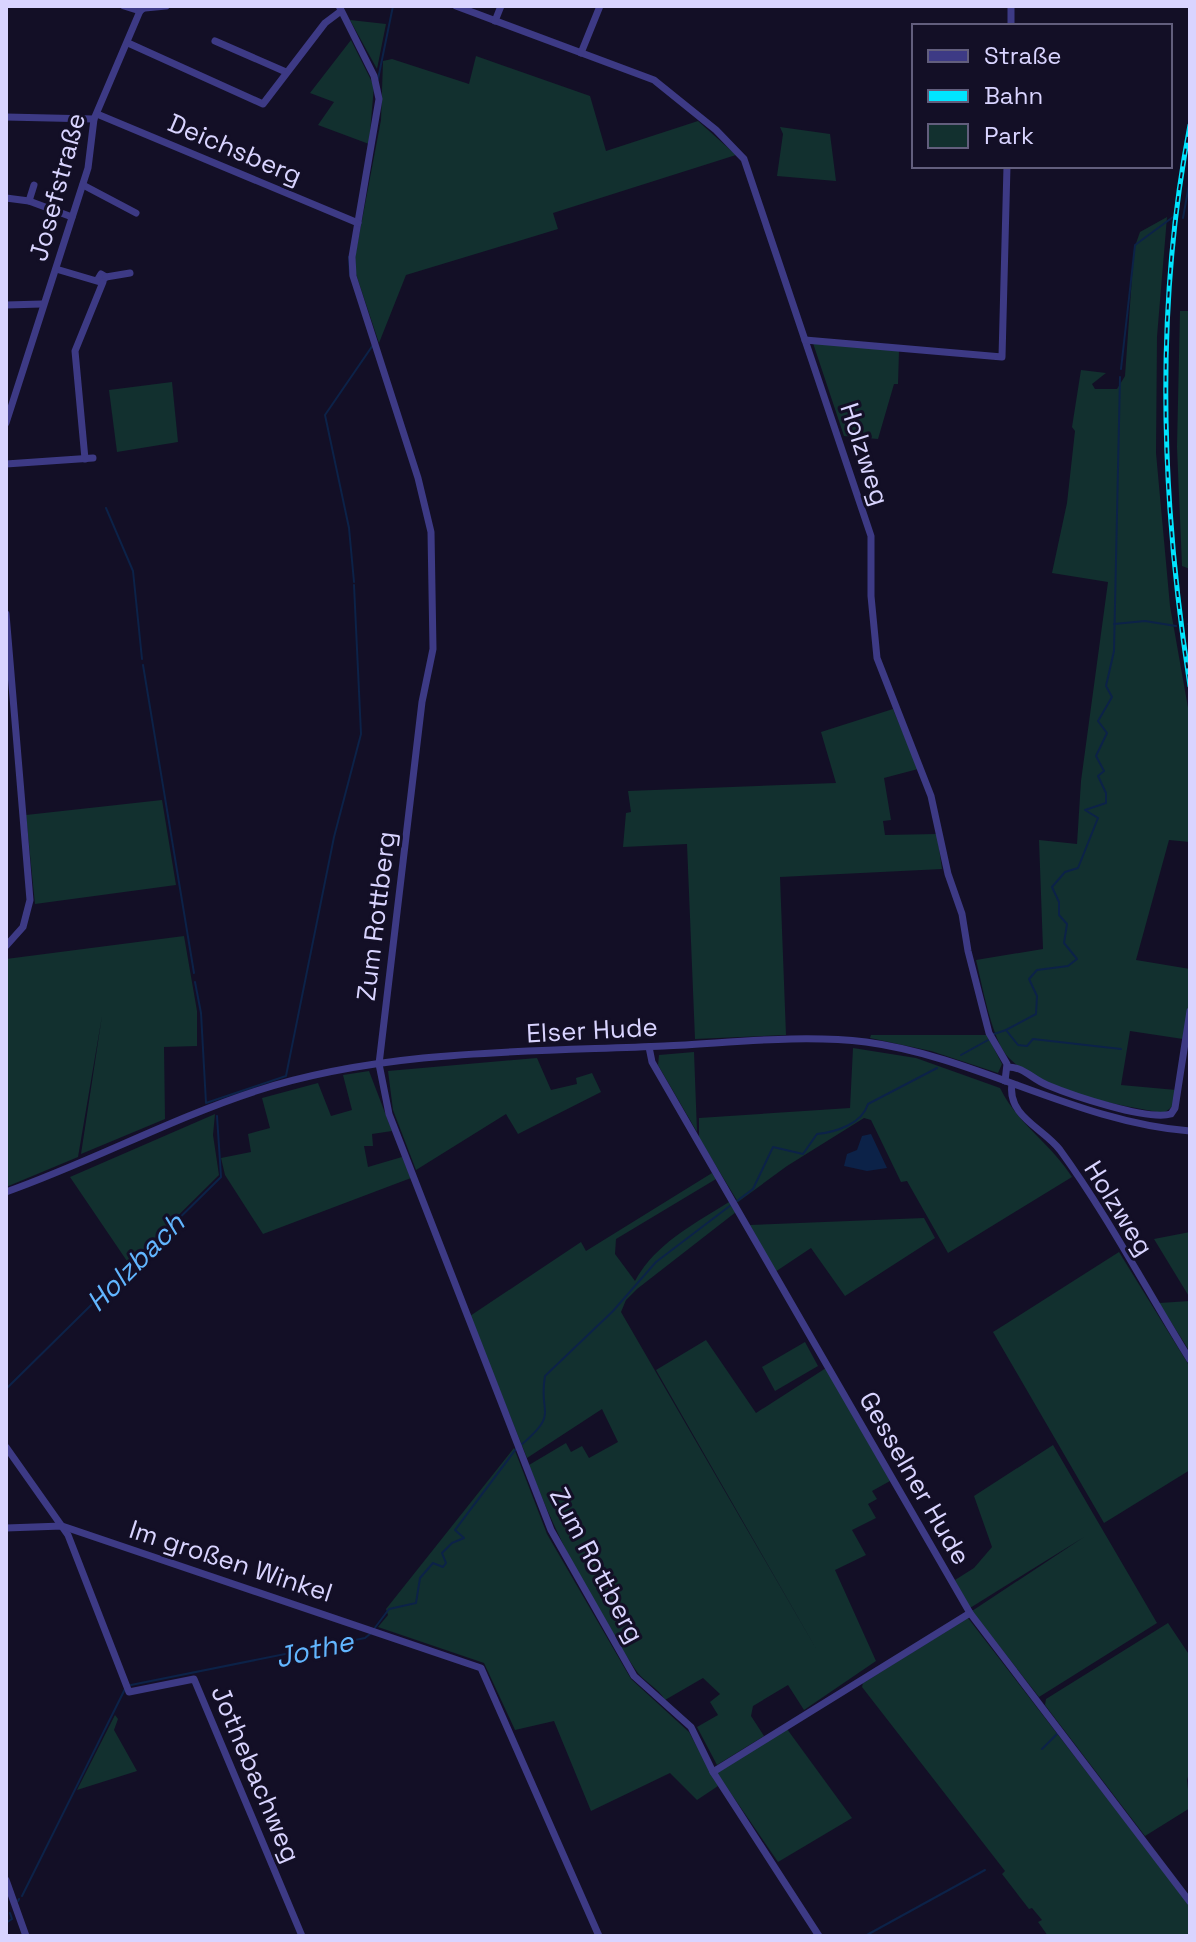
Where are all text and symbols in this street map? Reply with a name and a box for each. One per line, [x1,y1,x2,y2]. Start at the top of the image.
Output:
legend [912,24,1172,168]
text: Straße [984,40,1061,71]
text: Bahn [984,80,1043,111]
street label: Deichsberg [163,106,307,192]
street label: Josefstraße [21,109,93,265]
text: Park [984,120,1034,151]
street label: Holzweg [833,398,897,510]
street label: Zum Rottberg [349,829,403,1003]
street label: Elser Hude [525,1010,659,1050]
street label: Holzweg [1077,1154,1161,1262]
water label: Holzbach [78,1205,192,1319]
street label: Gesselner Hude [852,1385,978,1571]
street label: Zum Rottberg [542,1482,652,1648]
street label: Im großen Winkel [125,1512,337,1610]
water label: Jothe [271,1622,358,1675]
street label: Jothebachweg [203,1680,309,1868]

